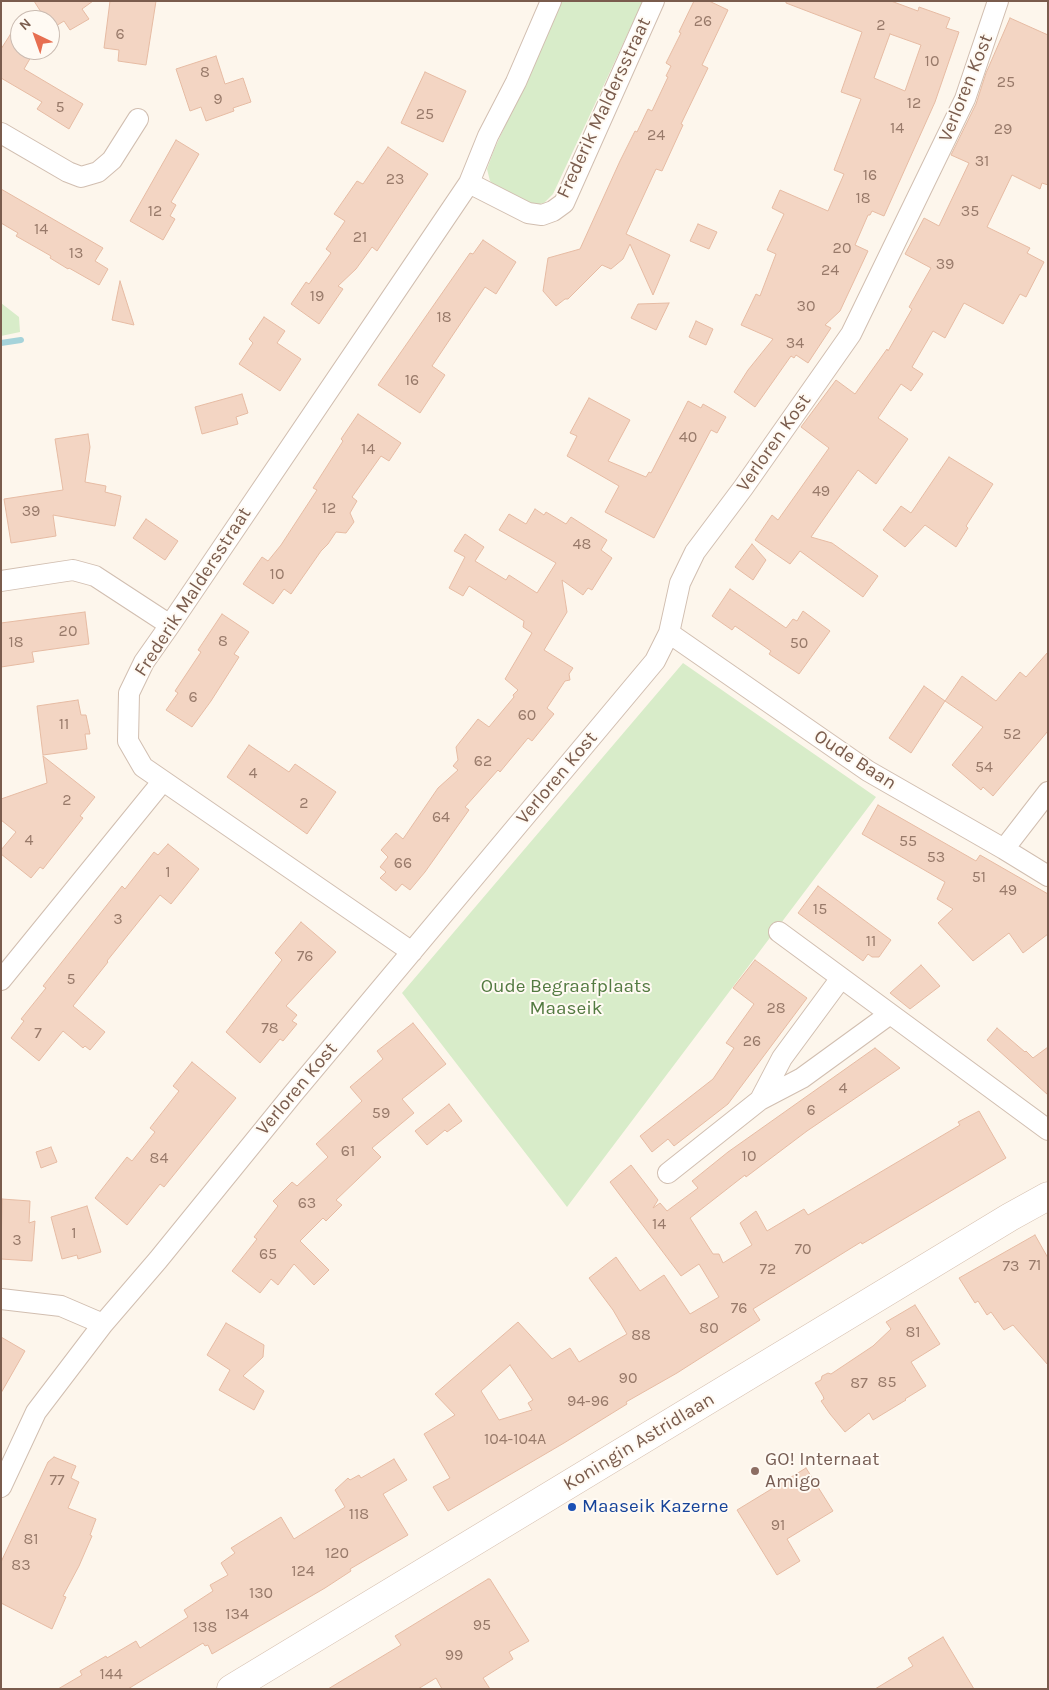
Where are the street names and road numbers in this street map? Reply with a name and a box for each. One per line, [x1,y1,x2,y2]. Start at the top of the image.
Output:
street label: Frederik Maldersstraat [552,14,656,202]
street label: Verloren Kost [934,31,998,145]
street label: Verloren Kost [732,390,816,496]
street label: Frederik Maldersstraat [130,503,256,681]
street label: Oude Baan [810,725,900,795]
street label: Verloren Kost [512,727,602,829]
street label: Verloren Kost [252,1038,342,1140]
street label: Koningin Astridlaan [559,1388,719,1496]

